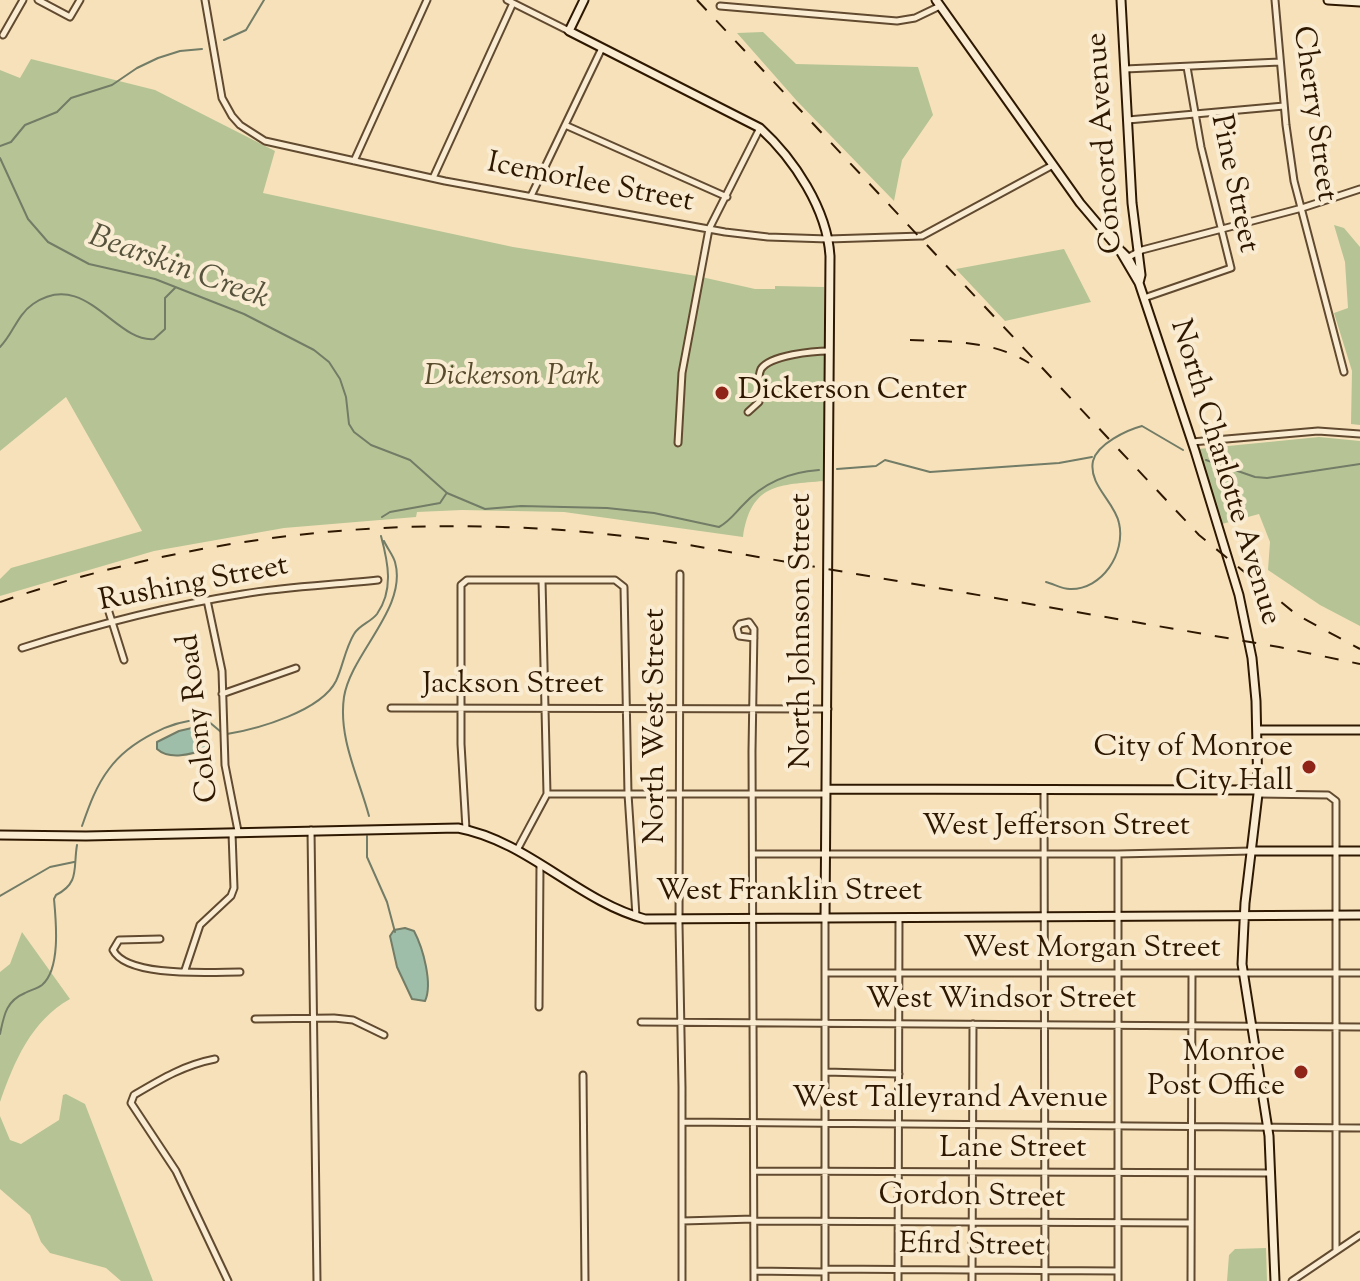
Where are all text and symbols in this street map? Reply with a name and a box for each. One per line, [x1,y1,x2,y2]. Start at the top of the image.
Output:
street label: Cherry Street [1282,24,1342,204]
street label: Concord Avenue [1081,31,1133,255]
street label: Pine Street [1200,112,1264,256]
street label: Icemorlee Street [484,147,696,223]
water label: Bearskin Creek [83,220,273,320]
street label: North Charlotte Avenue [1159,316,1287,630]
park label: Dickerson Park [424,361,600,397]
place label: Dickerson Center [738,375,967,411]
marker: Dickerson Center [713,384,731,402]
street label: North Johnson Street [786,493,822,769]
street label: Rushing Street [96,550,292,622]
street label: North West Street [640,608,676,844]
street label: Colony Road [173,632,229,804]
street label: Jackson Street [422,669,604,705]
place label: City of Monroe City Hall [1094,732,1293,802]
marker: City of Monroe City Hall [1300,758,1318,776]
street label: West Jefferson Street [922,811,1190,847]
street label: West Franklin Street [656,876,922,912]
street label: West Morgan Street [963,933,1221,969]
street label: West Windsor Street [866,984,1136,1020]
place label: Monroe Post Office [1147,1037,1285,1108]
marker: Monroe Post Office [1292,1063,1310,1081]
street label: West Talleyrand Avenue [792,1083,1108,1119]
street label: Lane Street [939,1133,1087,1169]
street label: Gordon Street [878,1179,1066,1219]
street label: Efird Street [898,1229,1046,1267]

